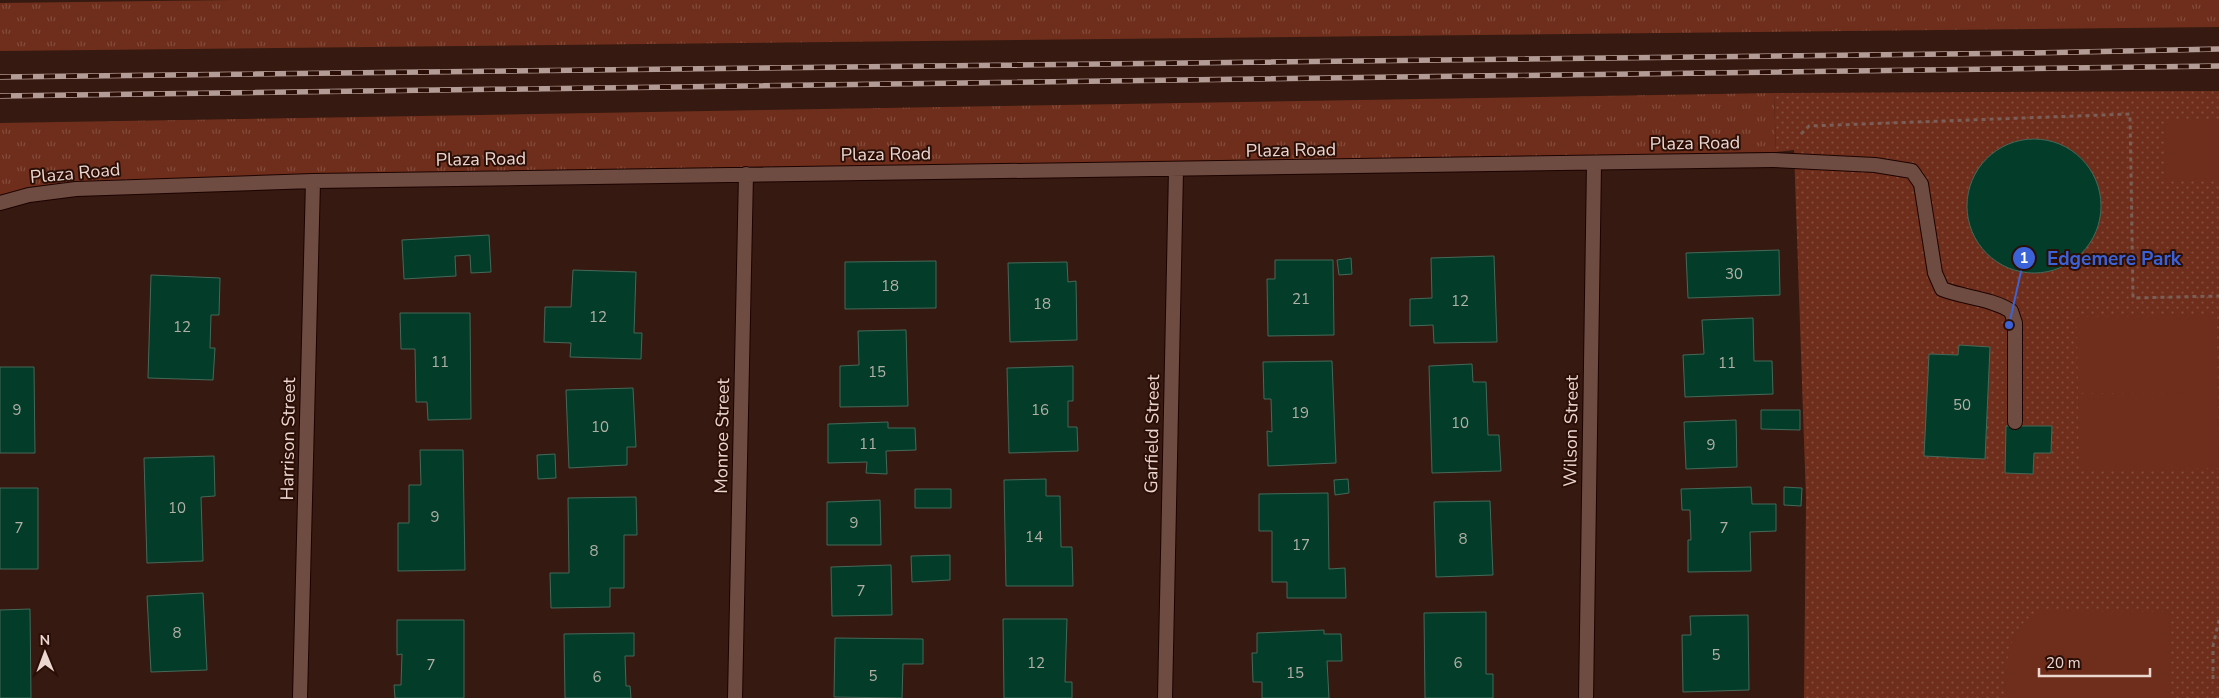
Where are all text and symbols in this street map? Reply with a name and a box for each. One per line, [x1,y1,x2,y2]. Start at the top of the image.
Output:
street label: Plaza Road [1650,130,1740,156]
street label: Plaza Road [1246,137,1336,163]
street label: Plaza Road [841,141,931,167]
street label: Plaza Road [436,146,526,172]
street label: Plaza Road [29,157,121,189]
callout: Edgemere Park [2012,241,2191,275]
text: Edgemere Park [2047,246,2182,272]
text: 1 [2019,248,2029,268]
house number: 30 [1725,264,1743,284]
house number: 18 [881,276,899,296]
house number: 21 [1292,289,1310,309]
house number: 12 [1451,291,1469,311]
house number: 18 [1033,294,1051,314]
house number: 12 [589,307,607,327]
house number: 12 [173,317,191,337]
house number: 11 [431,352,449,372]
house number: 11 [1718,353,1736,373]
house number: 15 [868,362,886,382]
street label: Garfield Street [1139,374,1165,494]
street label: Wilson Street [1558,374,1584,487]
street label: Harrison Street [275,377,301,501]
street label: Monroe Street [709,377,735,494]
house number: 50 [1953,395,1971,415]
house number: 9 [12,400,22,420]
house number: 16 [1031,400,1049,420]
house number: 19 [1291,403,1309,423]
house number: 10 [1451,413,1469,433]
house number: 10 [591,417,609,437]
house number: 11 [859,434,877,454]
house number: 9 [1706,435,1716,455]
house number: 10 [168,498,186,518]
house number: 9 [430,507,440,527]
house number: 9 [849,513,859,533]
house number: 7 [14,518,24,538]
house number: 7 [1719,518,1729,538]
house number: 14 [1025,527,1043,547]
house number: 8 [1458,529,1468,549]
house number: 17 [1292,535,1310,555]
house number: 8 [589,541,599,561]
house number: 7 [856,581,866,601]
house number: 8 [172,623,182,643]
north arrow [20,628,70,678]
text: N [39,631,50,650]
house number: 5 [1711,645,1721,665]
scale bar [2039,646,2150,678]
house number: 12 [1027,653,1045,673]
house number: 6 [1453,653,1463,673]
text: 20 m [2046,653,2081,673]
house number: 7 [426,655,436,675]
house number: 15 [1286,663,1304,683]
house number: 5 [868,666,878,686]
house number: 6 [592,667,602,687]

